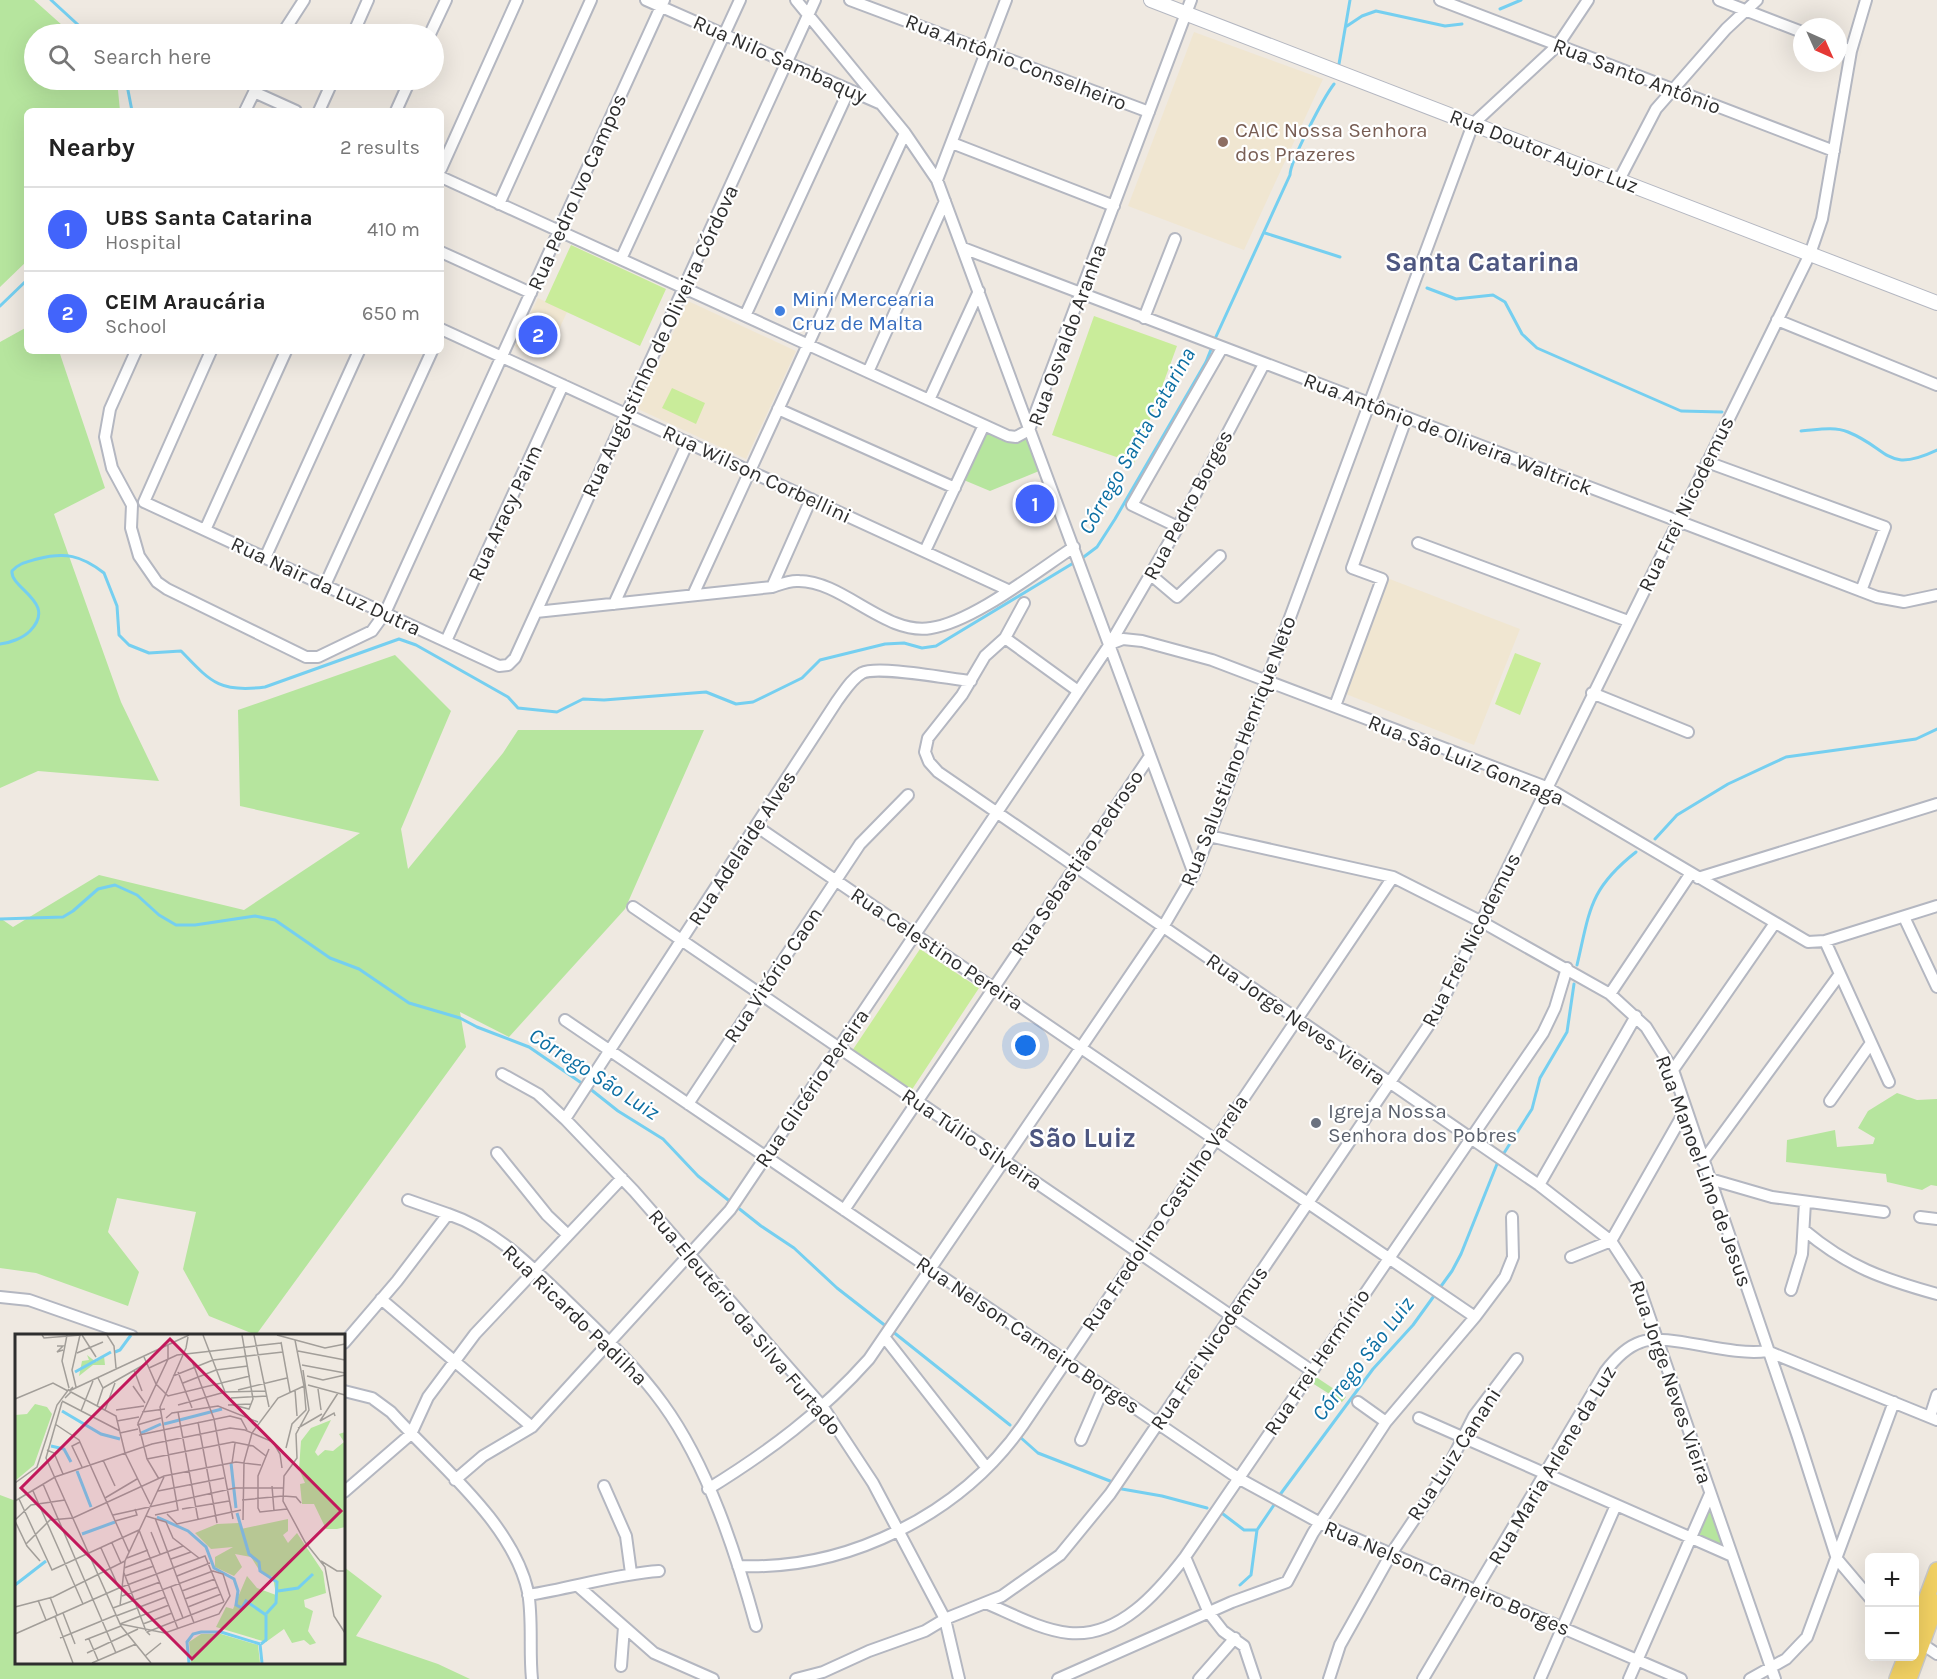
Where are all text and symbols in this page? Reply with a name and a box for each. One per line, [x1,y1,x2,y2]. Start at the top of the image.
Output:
street label: Rua Antônio Conselheiro [902,9,1130,115]
street label: Rua Nilo Sambaquy [689,10,871,108]
north arrow [1793,18,1847,72]
search box [24,24,444,90]
street label: Rua Santo Antônio [1550,33,1724,119]
icon: search [45,41,78,74]
text: Search here [93,44,211,70]
street label: Rua Pedro Ivo Campos [523,90,631,294]
street label: Rua Doutor Aujor Luz [1446,104,1642,198]
place label: CAIC Nossa Senhora dos Prazeres [1235,118,1428,166]
text: Nearby [48,132,135,163]
marker: CAIC Nossa Senhora dos Prazeres [1216,135,1230,149]
text: 2 results [340,136,420,159]
street label: Rua Augustinho de Oliveira Córdova [577,181,743,501]
text: UBS Santa Catarina [105,205,313,231]
text: 1 [64,218,71,241]
text: 410 m [367,218,420,241]
text: Hospital [105,231,182,254]
street label: Rua Osvaldo Aranha [1023,241,1111,429]
district label: Santa Catarina [1385,246,1579,278]
place label: Mini Mercearia Cruz de Malta [792,287,935,335]
text: CEIM Araucária [105,289,266,315]
text: 2 [61,302,74,325]
text: 650 m [362,302,420,325]
marker: Mini Mercearia Cruz de Malta [773,304,787,318]
pin: 2 [518,312,558,358]
text: School [105,315,167,338]
water label: Córrego Santa Catarina [1073,343,1201,539]
street label: Rua Antônio de Oliveira Waltrick [1300,368,1596,500]
street label: Rua Frei Nicodemus [1633,412,1739,596]
street label: Rua Wilson Corbellini [659,420,855,528]
street label: Rua Pedro Borges [1138,426,1238,584]
street label: Rua Aracy Paim [463,441,547,585]
pin: 1 [1016,482,1054,526]
street label: Rua Nair da Luz Dutra [227,531,425,641]
street label: Rua Salustiano Henrique Neto [1175,612,1301,890]
street label: Rua São Luiz Gonzaga [1365,710,1567,810]
street label: Rua Sebastião Pedroso [1006,765,1148,961]
street label: Rua Adelaide Alves [683,766,801,930]
street label: Rua Frei Nicodemus [1417,849,1525,1031]
street label: Rua Celestino Pereira [846,882,1028,1016]
street label: Rua Vitório Caon [719,903,827,1047]
street label: Rua Jorge Neves Vieira [1202,948,1390,1090]
street label: Rua Glicério Pereira [750,1004,874,1172]
water label: Córrego São Luiz [524,1022,665,1126]
your location [1011,1031,1040,1060]
street label: Rua Manoel Lino de Jesus [1651,1052,1757,1290]
street label: Rua Túlio Silveira [897,1083,1047,1195]
street label: Rua Fredolino Castilho Varela [1077,1090,1253,1336]
place label: Igreja Nossa Senhora dos Pobres [1328,1099,1517,1147]
marker: Igreja Nossa Senhora dos Pobres [1309,1116,1323,1130]
district label: São Luiz [1028,1122,1136,1154]
street label: Rua Eleutério da Silva Furtado [643,1204,847,1440]
street label: Rua Ricardo Padilha [498,1240,652,1390]
street label: Rua Nelson Carneiro Borges [912,1251,1144,1419]
street label: Rua Frei Nicodemus [1145,1262,1273,1434]
street label: Rua Jorge Neves Vieira [1625,1277,1717,1487]
street label: Rua Frei Hermínio [1259,1284,1375,1440]
water label: Córrego São Luiz [1307,1291,1420,1426]
inset map [15,1334,345,1664]
street label: Rua Maria Arlene da Luz [1483,1361,1621,1569]
street label: Rua Luiz Canani [1402,1383,1506,1525]
street label: Rua Nelson Carneiro Borges [1321,1515,1573,1641]
map controls [1865,1553,1919,1661]
button: + [1865,1553,1919,1607]
button: − [1865,1607,1919,1661]

